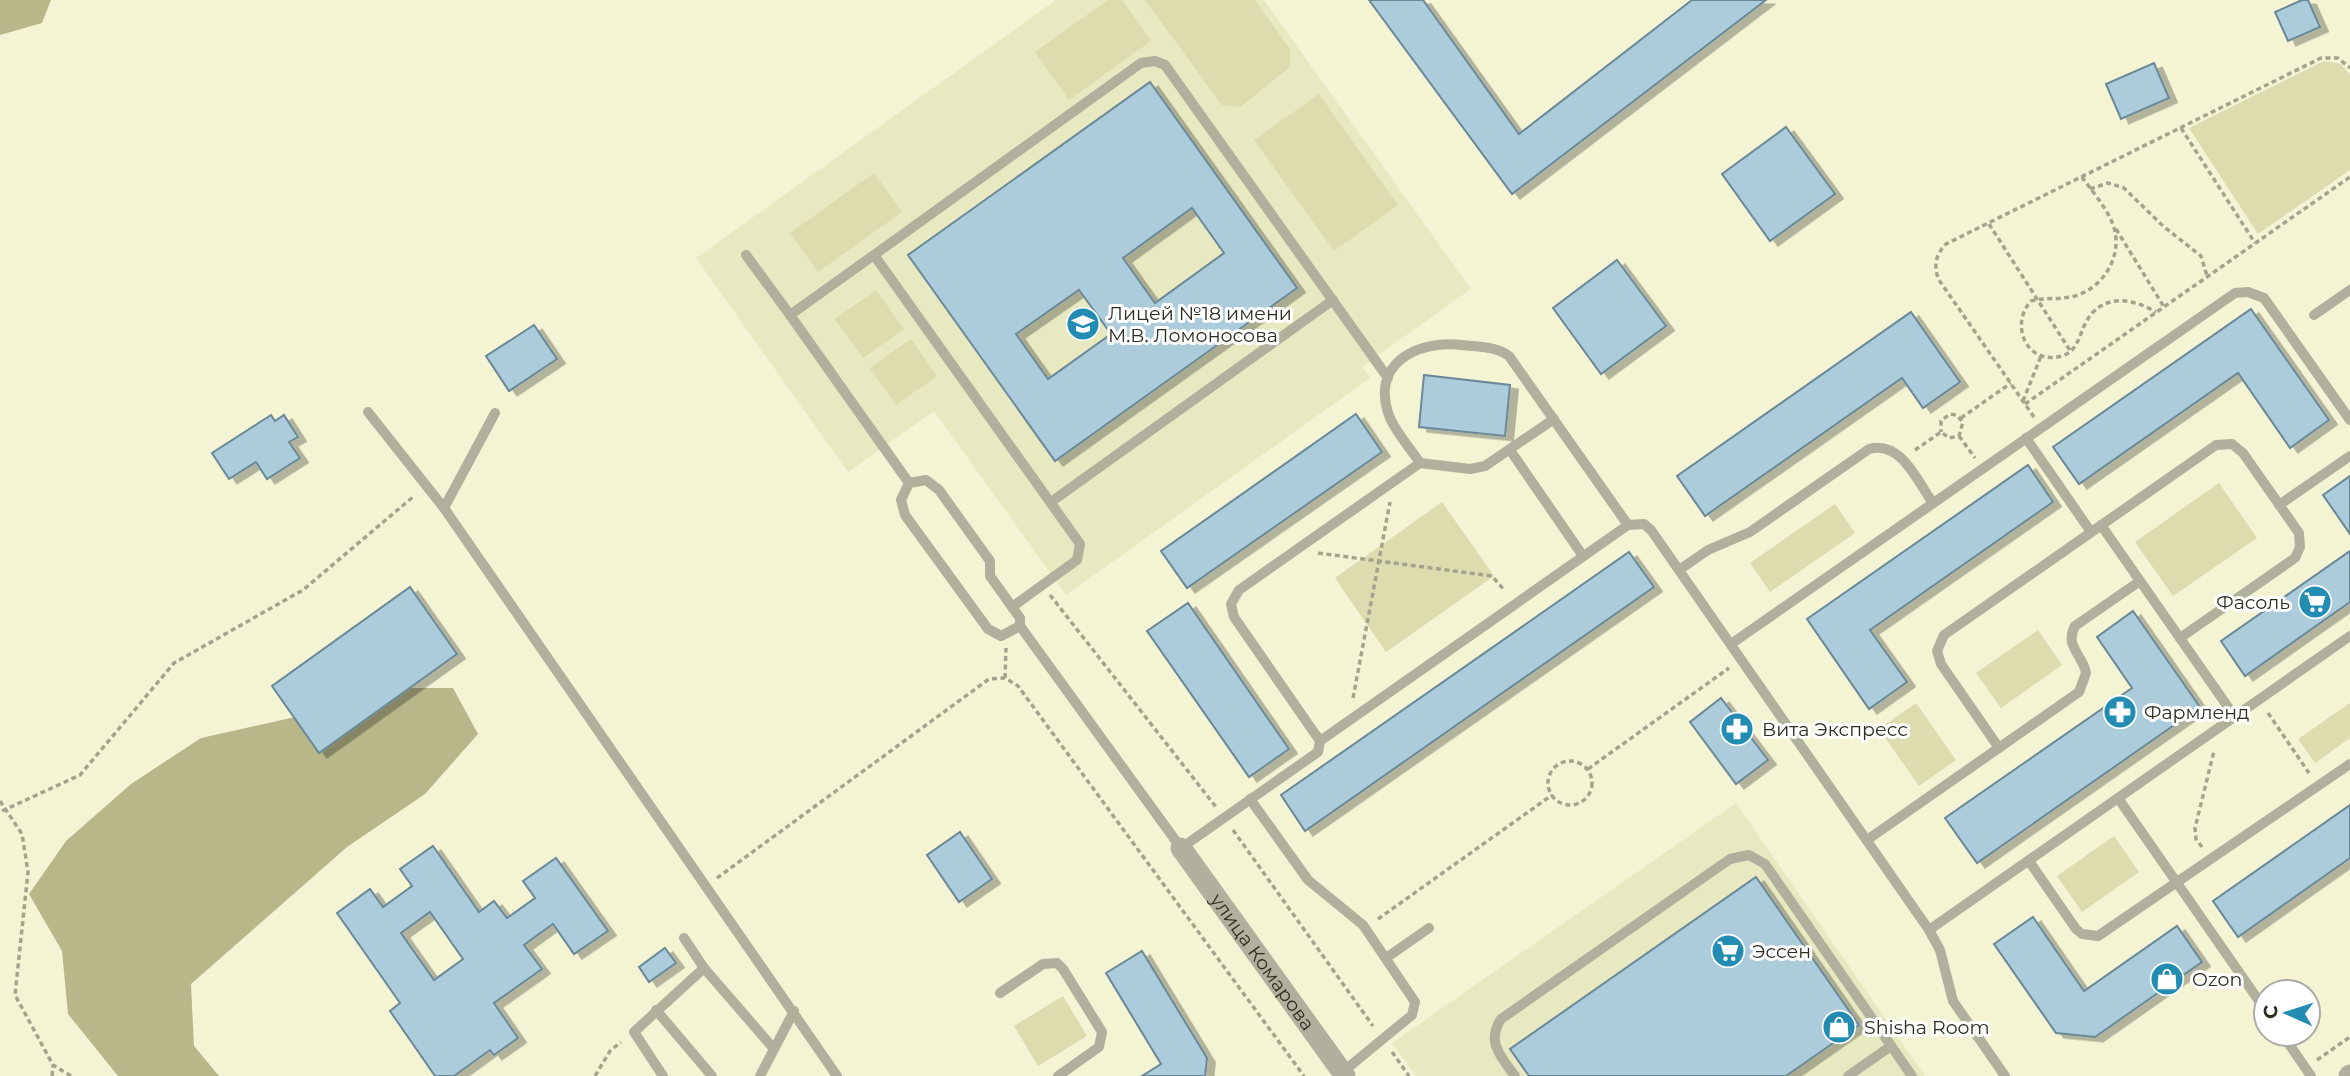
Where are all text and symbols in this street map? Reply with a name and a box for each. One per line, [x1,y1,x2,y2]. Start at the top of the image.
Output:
place label: Лицей №18 имени М.В. Ломоносова [1108,302,1292,347]
school or university icon: Лицей №18 имени М.В. Ломоносова [1064,305,1102,343]
supermarket icon: Фасоль [2296,583,2334,621]
place label: Фасоль [2216,591,2290,614]
pharmacy icon: Фармленд [2101,693,2139,731]
place label: Фармленд [2144,701,2250,724]
pharmacy icon: Вита Экспресс [1718,710,1756,748]
place label: Вита Экспресс [1762,718,1908,741]
street label: улица Комарова [1205,888,1320,1035]
supermarket icon: Эссен [1709,932,1747,970]
place label: Эссен [1752,940,1811,963]
shop icon: Ozon [2148,960,2186,998]
place label: Ozon [2192,968,2242,991]
north arrow [2252,978,2322,1048]
text: С [2259,1004,2282,1020]
shop icon: Shisha Room [1820,1008,1858,1046]
place label: Shisha Room [1864,1016,1990,1039]

